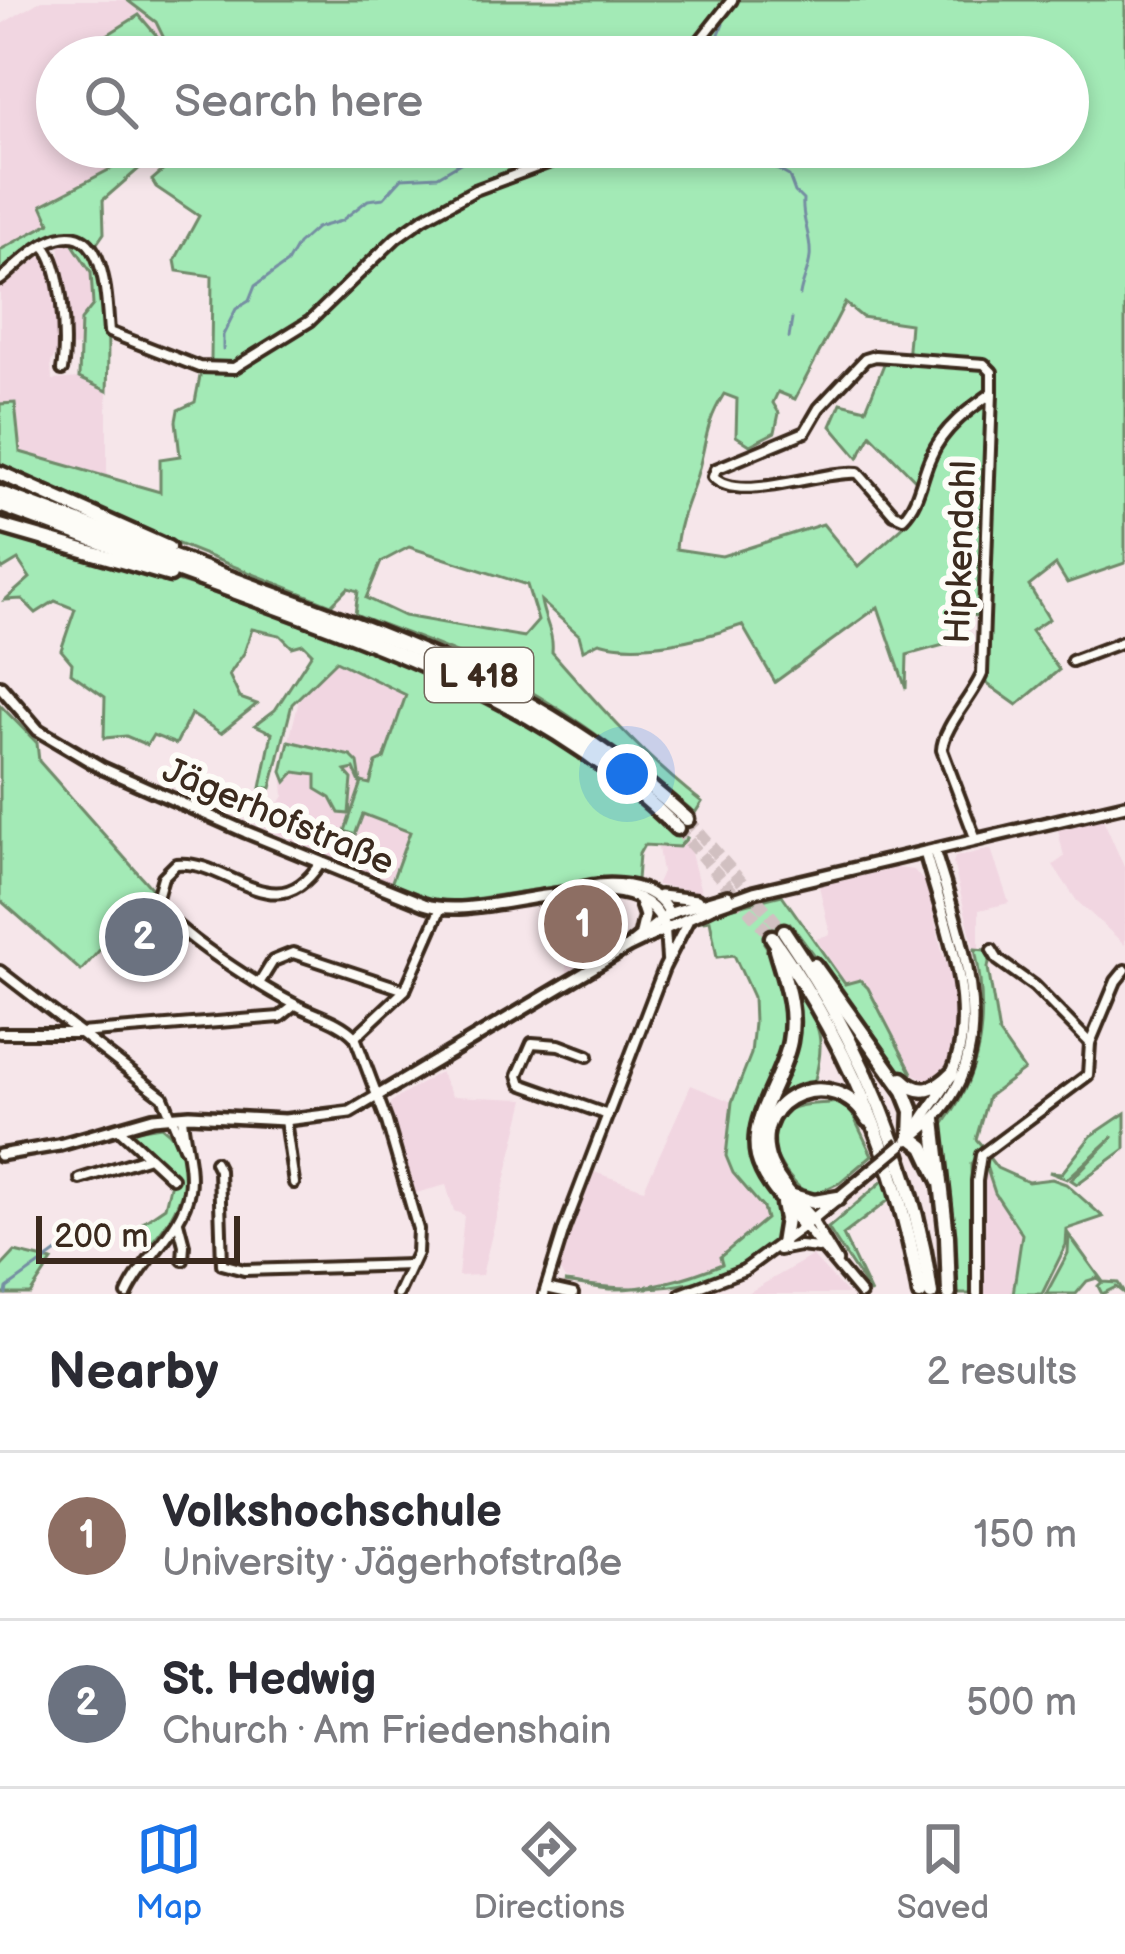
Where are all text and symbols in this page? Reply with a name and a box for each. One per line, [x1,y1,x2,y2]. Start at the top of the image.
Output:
search box [36,36,1089,168]
icon: search [78,69,144,135]
text: Search here [174,75,423,130]
street label: Hipkendahl [937,460,986,644]
road number: L 418 [425,648,533,702]
your location [597,744,657,804]
street label: Jägerhofstraße [156,749,400,885]
pin: 1 [544,879,622,969]
pin: 2 [105,892,183,982]
scale bar [36,1210,240,1263]
text: 200 m [54,1217,148,1257]
text: Nearby [48,1342,219,1403]
text: 2 results [926,1349,1077,1396]
text: Volkshochschule [162,1485,502,1540]
text: 1 [79,1512,95,1559]
text: 150 m [974,1512,1077,1559]
text: University · Jägerhofstraße [162,1540,622,1587]
text: St. Hedwig [162,1653,376,1708]
text: 2 [75,1680,99,1727]
text: 500 m [966,1680,1077,1727]
text: Church · Am Friedenshain [162,1708,612,1755]
tab: Map [136,1816,202,1928]
tab: Directions [473,1816,625,1928]
tab: Saved [897,1816,989,1928]

